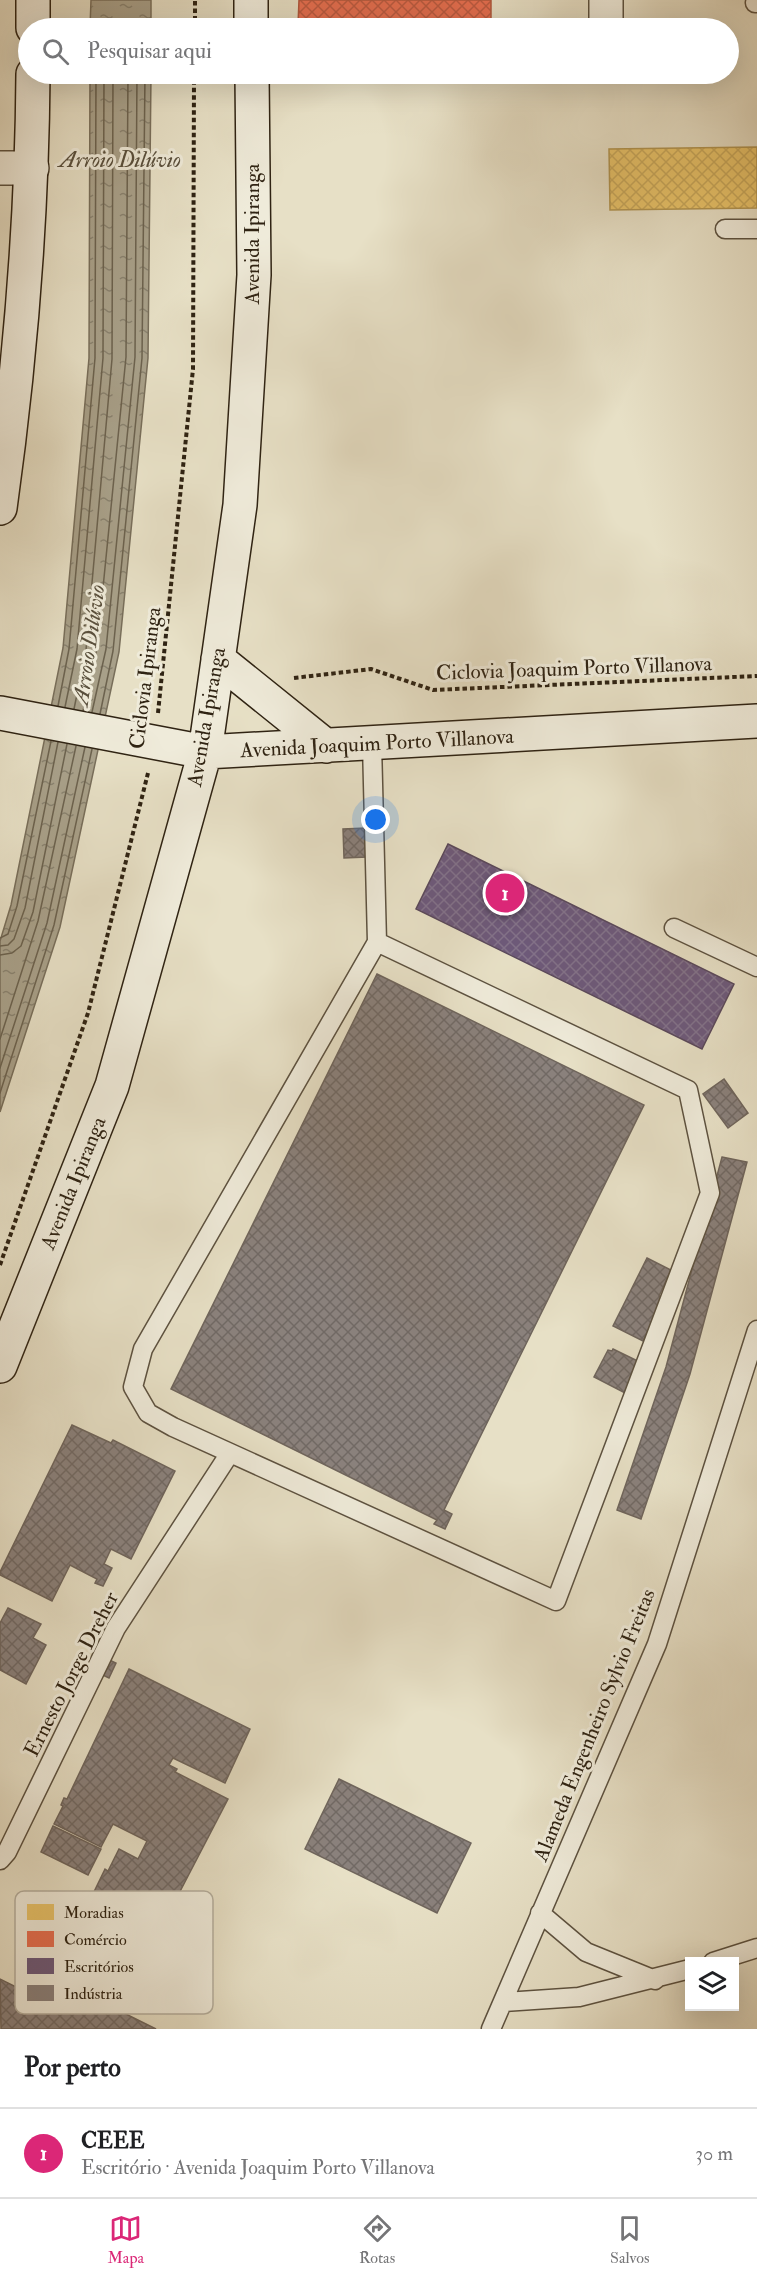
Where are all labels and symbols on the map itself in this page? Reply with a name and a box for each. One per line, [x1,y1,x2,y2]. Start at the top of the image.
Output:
water label: Arroio Dilúvio [57,146,181,174]
street label: Avenida Ipiranga [239,163,266,305]
water label: Arroio Dilúvio [66,583,111,709]
street label: Ciclovia Ipiranga [123,605,168,751]
street label: Avenida Ipiranga [181,645,232,790]
street label: Ciclovia Joaquim Porto Villanova [436,650,713,687]
street label: Avenida Joaquim Porto Villanova [238,723,515,764]
your location [361,805,390,834]
pin: 1 [486,870,524,916]
street label: Avenida Ipiranga [34,1112,113,1255]
street label: Alameda Engenheiro Sylvio Freitas [527,1585,662,1866]
street label: Ernesto Jorge Dreher [18,1587,125,1761]
legend [15,1891,213,2014]
text: Moradias [64,1903,124,1923]
text: Comércio [64,1930,127,1950]
text: Escritórios [64,1957,134,1977]
text: Indústria [64,1984,123,2004]

